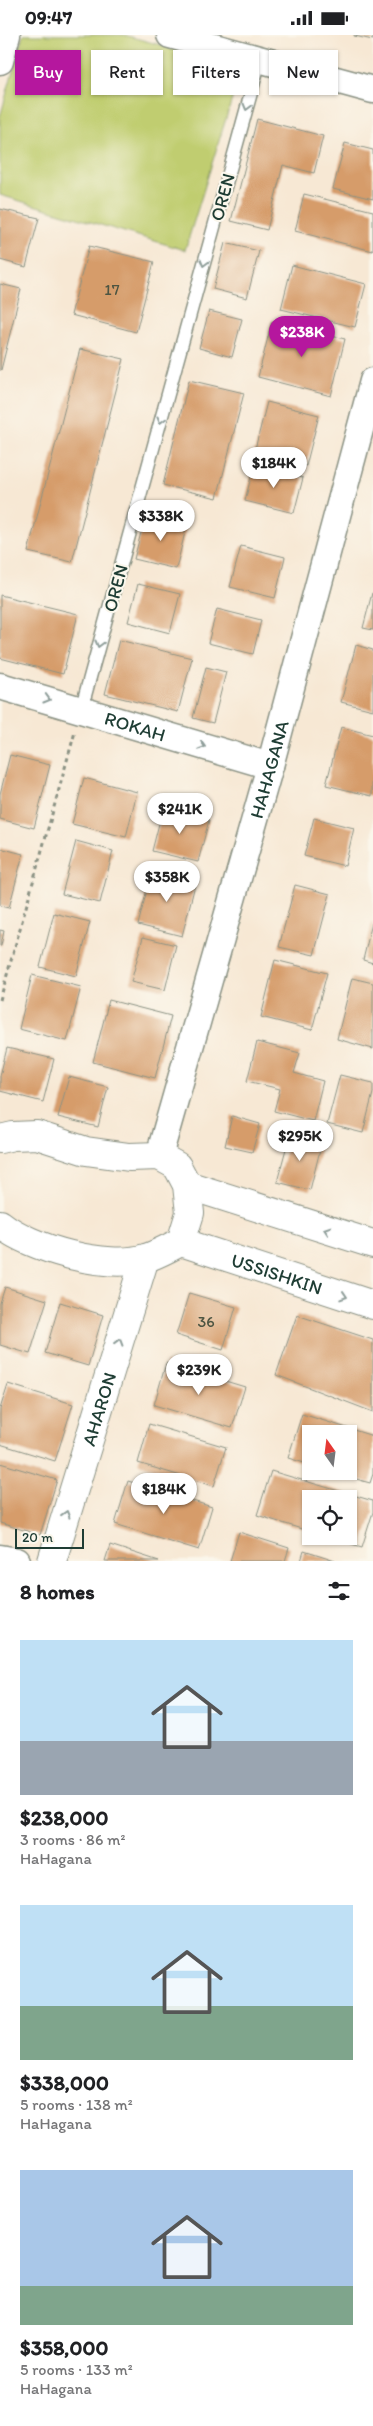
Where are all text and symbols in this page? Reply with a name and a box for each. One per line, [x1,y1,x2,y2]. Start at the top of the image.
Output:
text: 09:47 [25,6,72,29]
chip: Buy [15,50,81,95]
chip: Rent [91,50,163,95]
chip: Filters [173,50,259,95]
chip: New [269,50,338,95]
one-way arrow [242,102,253,111]
street label: OREN [205,171,240,224]
one-way arrow [199,259,210,268]
house number: 17 [104,280,120,299]
pin: $238K [267,315,337,358]
text: $238K [280,322,324,341]
one-way arrow [156,416,167,424]
pin: $184K [239,447,309,489]
text: $184K [252,453,296,472]
pin: $338K [126,499,196,542]
text: $338K [139,506,183,525]
street label: OREN [98,562,133,615]
one-way arrow [95,640,105,648]
one-way arrow [42,694,50,704]
street label: ROKAH [102,707,168,746]
street label: HAHAGANA [245,718,294,821]
one-way arrow [198,740,206,750]
pin: $241K [145,793,215,835]
text: $241K [158,799,202,818]
pin: $358K [132,861,202,903]
text: $358K [145,867,189,886]
pin: $295K [265,1119,335,1162]
text: $295K [278,1126,322,1145]
one-way arrow [323,1225,331,1235]
street label: USSISHKIN [228,1248,325,1300]
one-way arrow [339,1290,348,1300]
house number: 36 [197,1312,215,1331]
one-way arrow [114,1339,124,1347]
pin: $239K [164,1353,234,1396]
text: $239K [177,1360,221,1379]
street label: AHARON [77,1370,121,1449]
north arrow [302,1425,358,1480]
map controls [302,1425,357,1545]
pin: $184K [129,1473,199,1515]
text: $184K [142,1479,186,1498]
button: locate [302,1490,357,1545]
one-way arrow [61,1511,71,1519]
scale bar [15,1526,84,1549]
text: 20 m [22,1529,53,1546]
icon: filters [325,1577,353,1605]
text: 8 homes [20,1579,95,1604]
icon: home [142,1672,232,1762]
text: $238,000 [20,1805,108,1830]
text: 3 rooms · 86 m² [20,1830,125,1849]
text: HaHagana [20,1849,92,1868]
icon: home [142,1937,232,2027]
text: $338,000 [20,2070,109,2095]
text: 5 rooms · 138 m² [20,2095,133,2114]
text: HaHagana [20,2114,92,2133]
icon: home [142,2202,232,2292]
text: $358,000 [20,2335,108,2360]
text: 5 rooms · 133 m² [20,2360,133,2379]
text: HaHagana [20,2379,92,2398]

